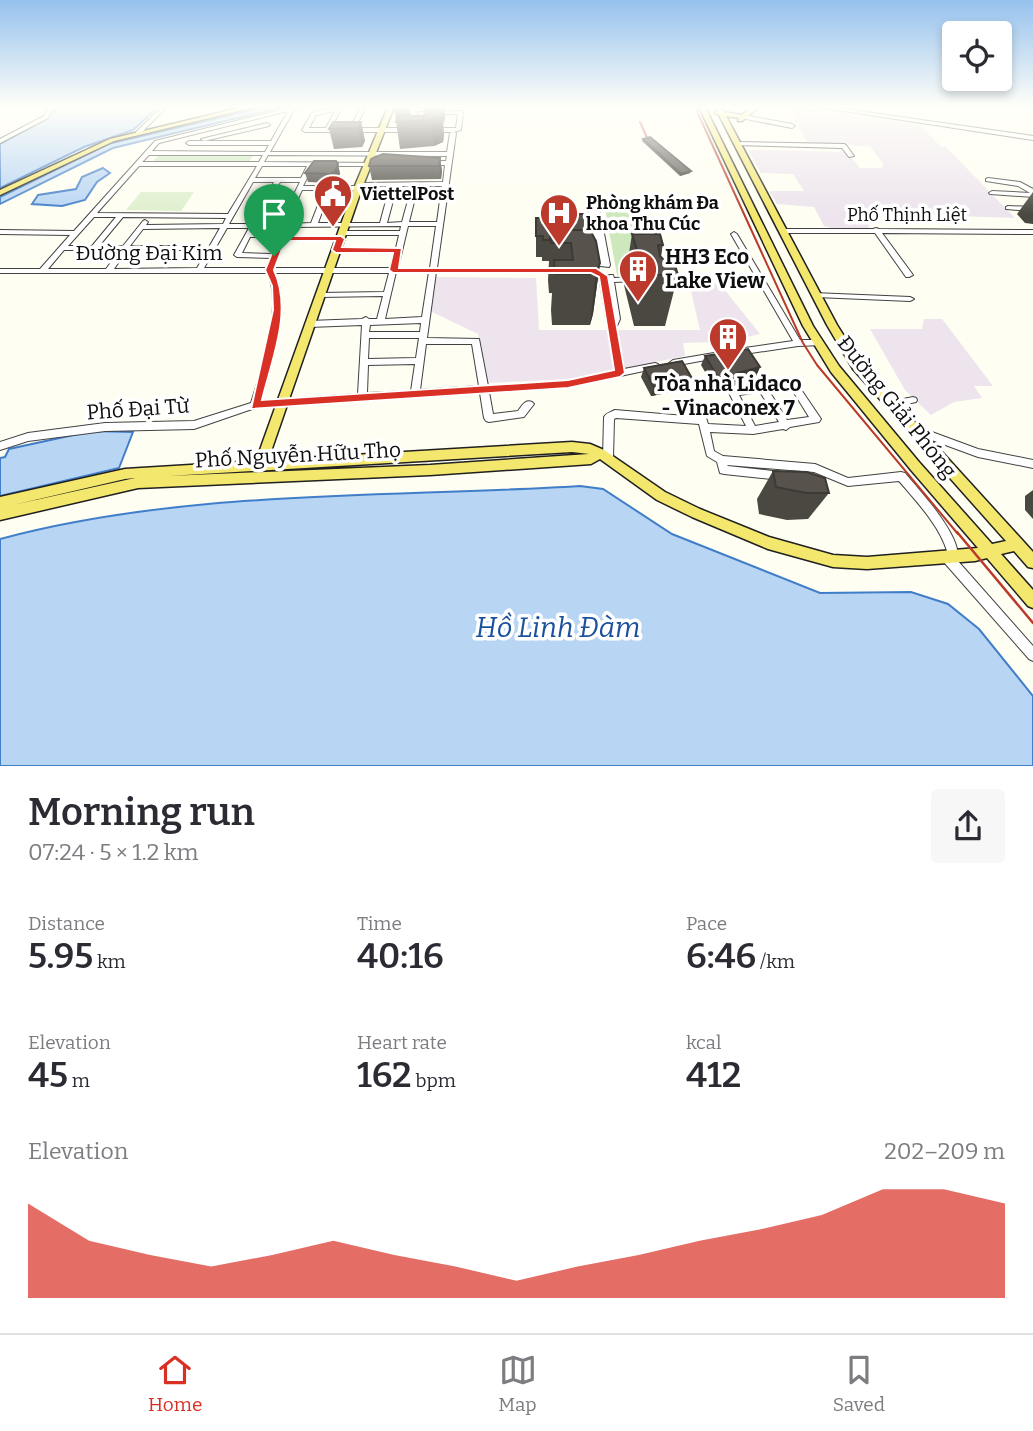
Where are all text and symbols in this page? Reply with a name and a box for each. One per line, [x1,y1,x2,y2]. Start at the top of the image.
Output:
map controls [942,21,1012,91]
button: locate [942,21,1012,91]
public building icon: ViettelPost [312,173,354,228]
place label: ViettelPost [360,183,454,205]
pin [244,184,304,256]
hospital icon: Phòng khám Đa khoa Thu Cúc [538,192,580,247]
place label: Phòng khám Đa khoa Thu Cúc [586,192,719,235]
icon: arrive [255,195,293,233]
street label: Phố Thịnh Liệt [847,204,968,226]
street label: Đường Đại Kim [76,240,222,266]
place label: HH3 Eco Lake View [665,244,766,294]
building icon: HH3 Eco Lake View [617,248,659,303]
building icon: Tòa nhà Lidaco - Vinaconex 7 [707,316,749,371]
street label: Đường Giải Phóng [832,331,962,484]
place label: Tòa nhà Lidaco - Vinaconex 7 [654,371,802,421]
street label: Phố Đại Từ [86,392,190,426]
street label: Phố Nguyễn Hữu Thọ [194,437,402,473]
water label: Hồ Linh Đàm [476,611,640,644]
text: Morning run [28,789,255,835]
button: share [931,789,1005,863]
text: 07:24 · 5 × 1.2 km [28,838,198,866]
text: Distance [28,912,105,935]
text: Time [357,912,402,935]
text: Pace [686,912,727,935]
text: 5.95 [28,935,93,977]
text: 40:16 [357,935,444,977]
text: 6:46 [686,935,756,977]
text: km [93,950,126,973]
text: /km [756,950,795,973]
text: Elevation [28,1031,111,1054]
text: Heart rate [357,1031,447,1054]
text: kcal [686,1031,721,1054]
text: 45 [28,1054,68,1096]
text: 162 [357,1054,412,1096]
text: 412 [686,1054,741,1096]
text: m [68,1069,90,1092]
text: bpm [412,1069,456,1092]
text: Elevation [28,1137,128,1165]
text: 202–209 m [884,1137,1005,1165]
tab: Home [148,1351,202,1416]
tab: Map [498,1351,537,1416]
tab: Saved [833,1351,885,1416]

